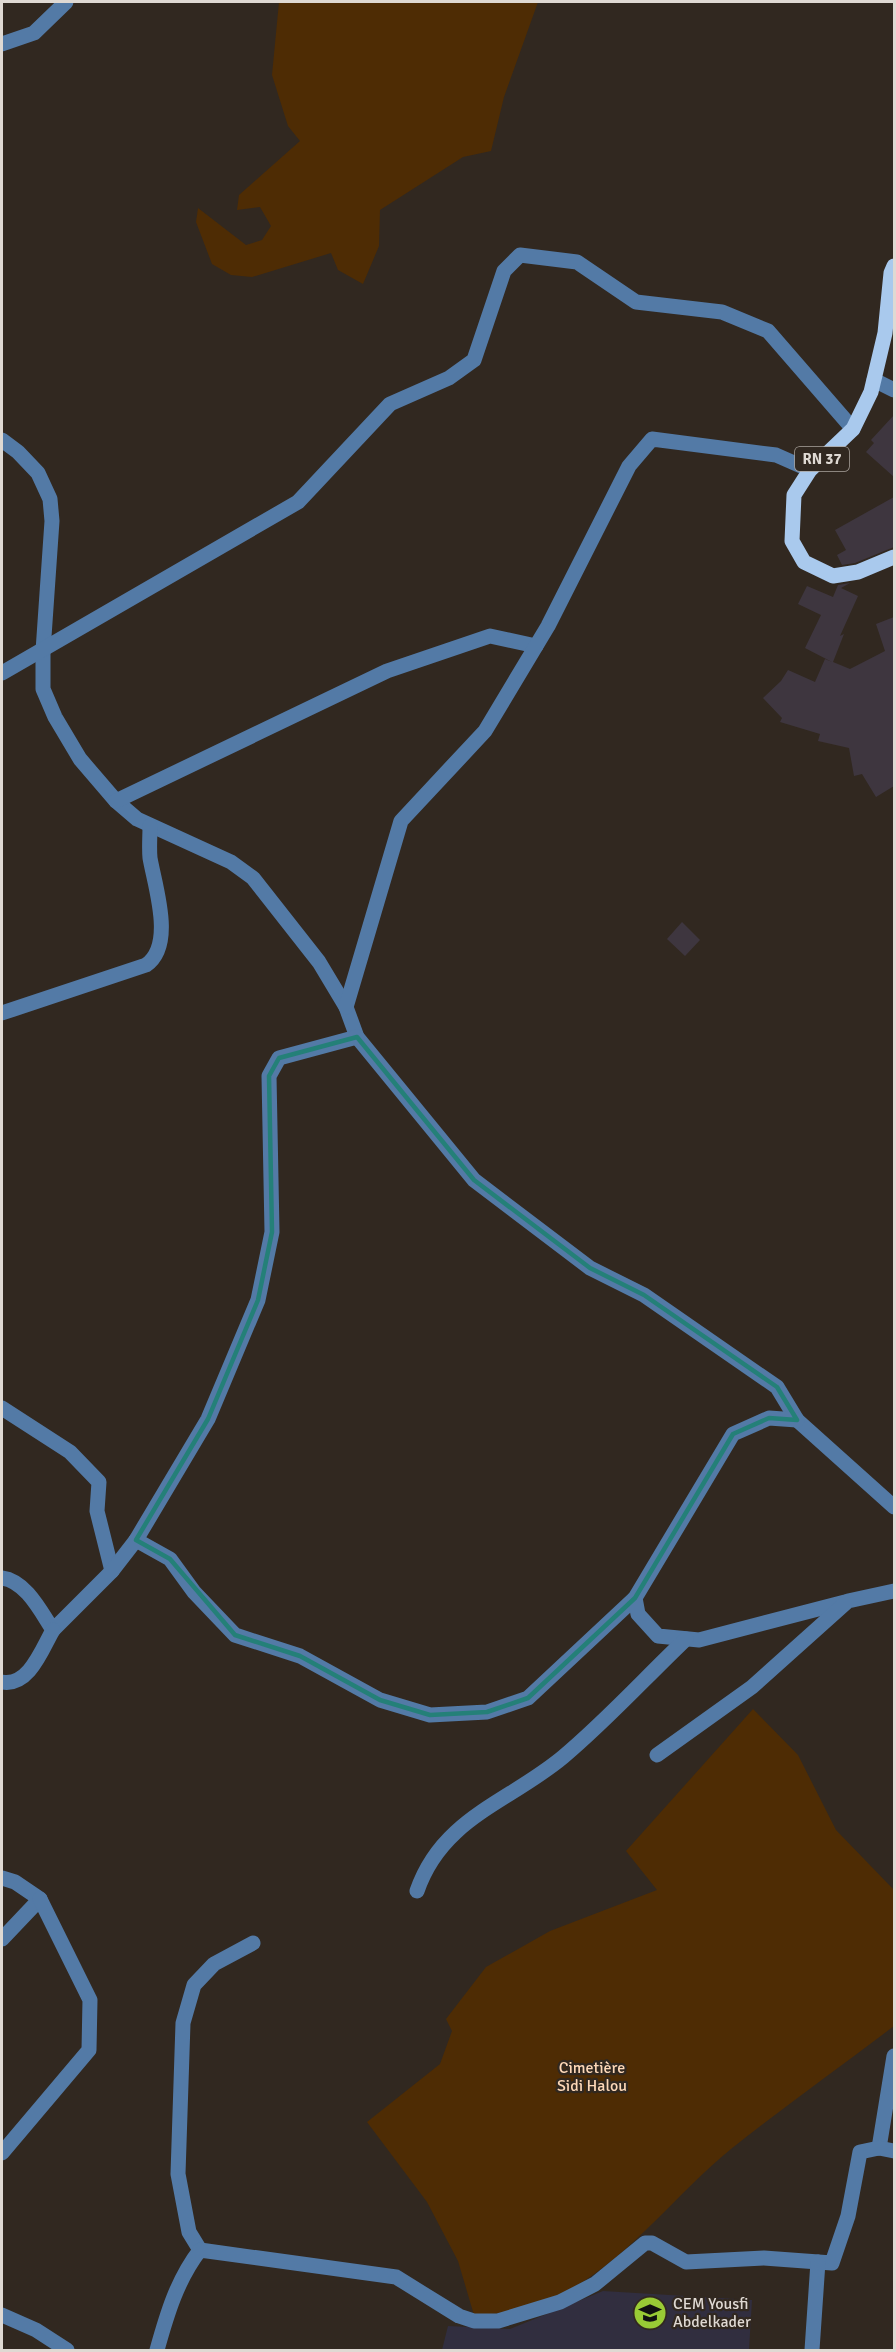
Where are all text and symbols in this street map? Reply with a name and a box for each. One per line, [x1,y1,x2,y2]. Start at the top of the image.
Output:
road number: RN 37 [795,447,849,471]
park label: Cimetière Sidi Halou [557,2058,627,2096]
place label: CEM Yousfi Abdelkader [673,2294,751,2332]
school or university icon: CEM Yousfi Abdelkader [632,2295,668,2331]

